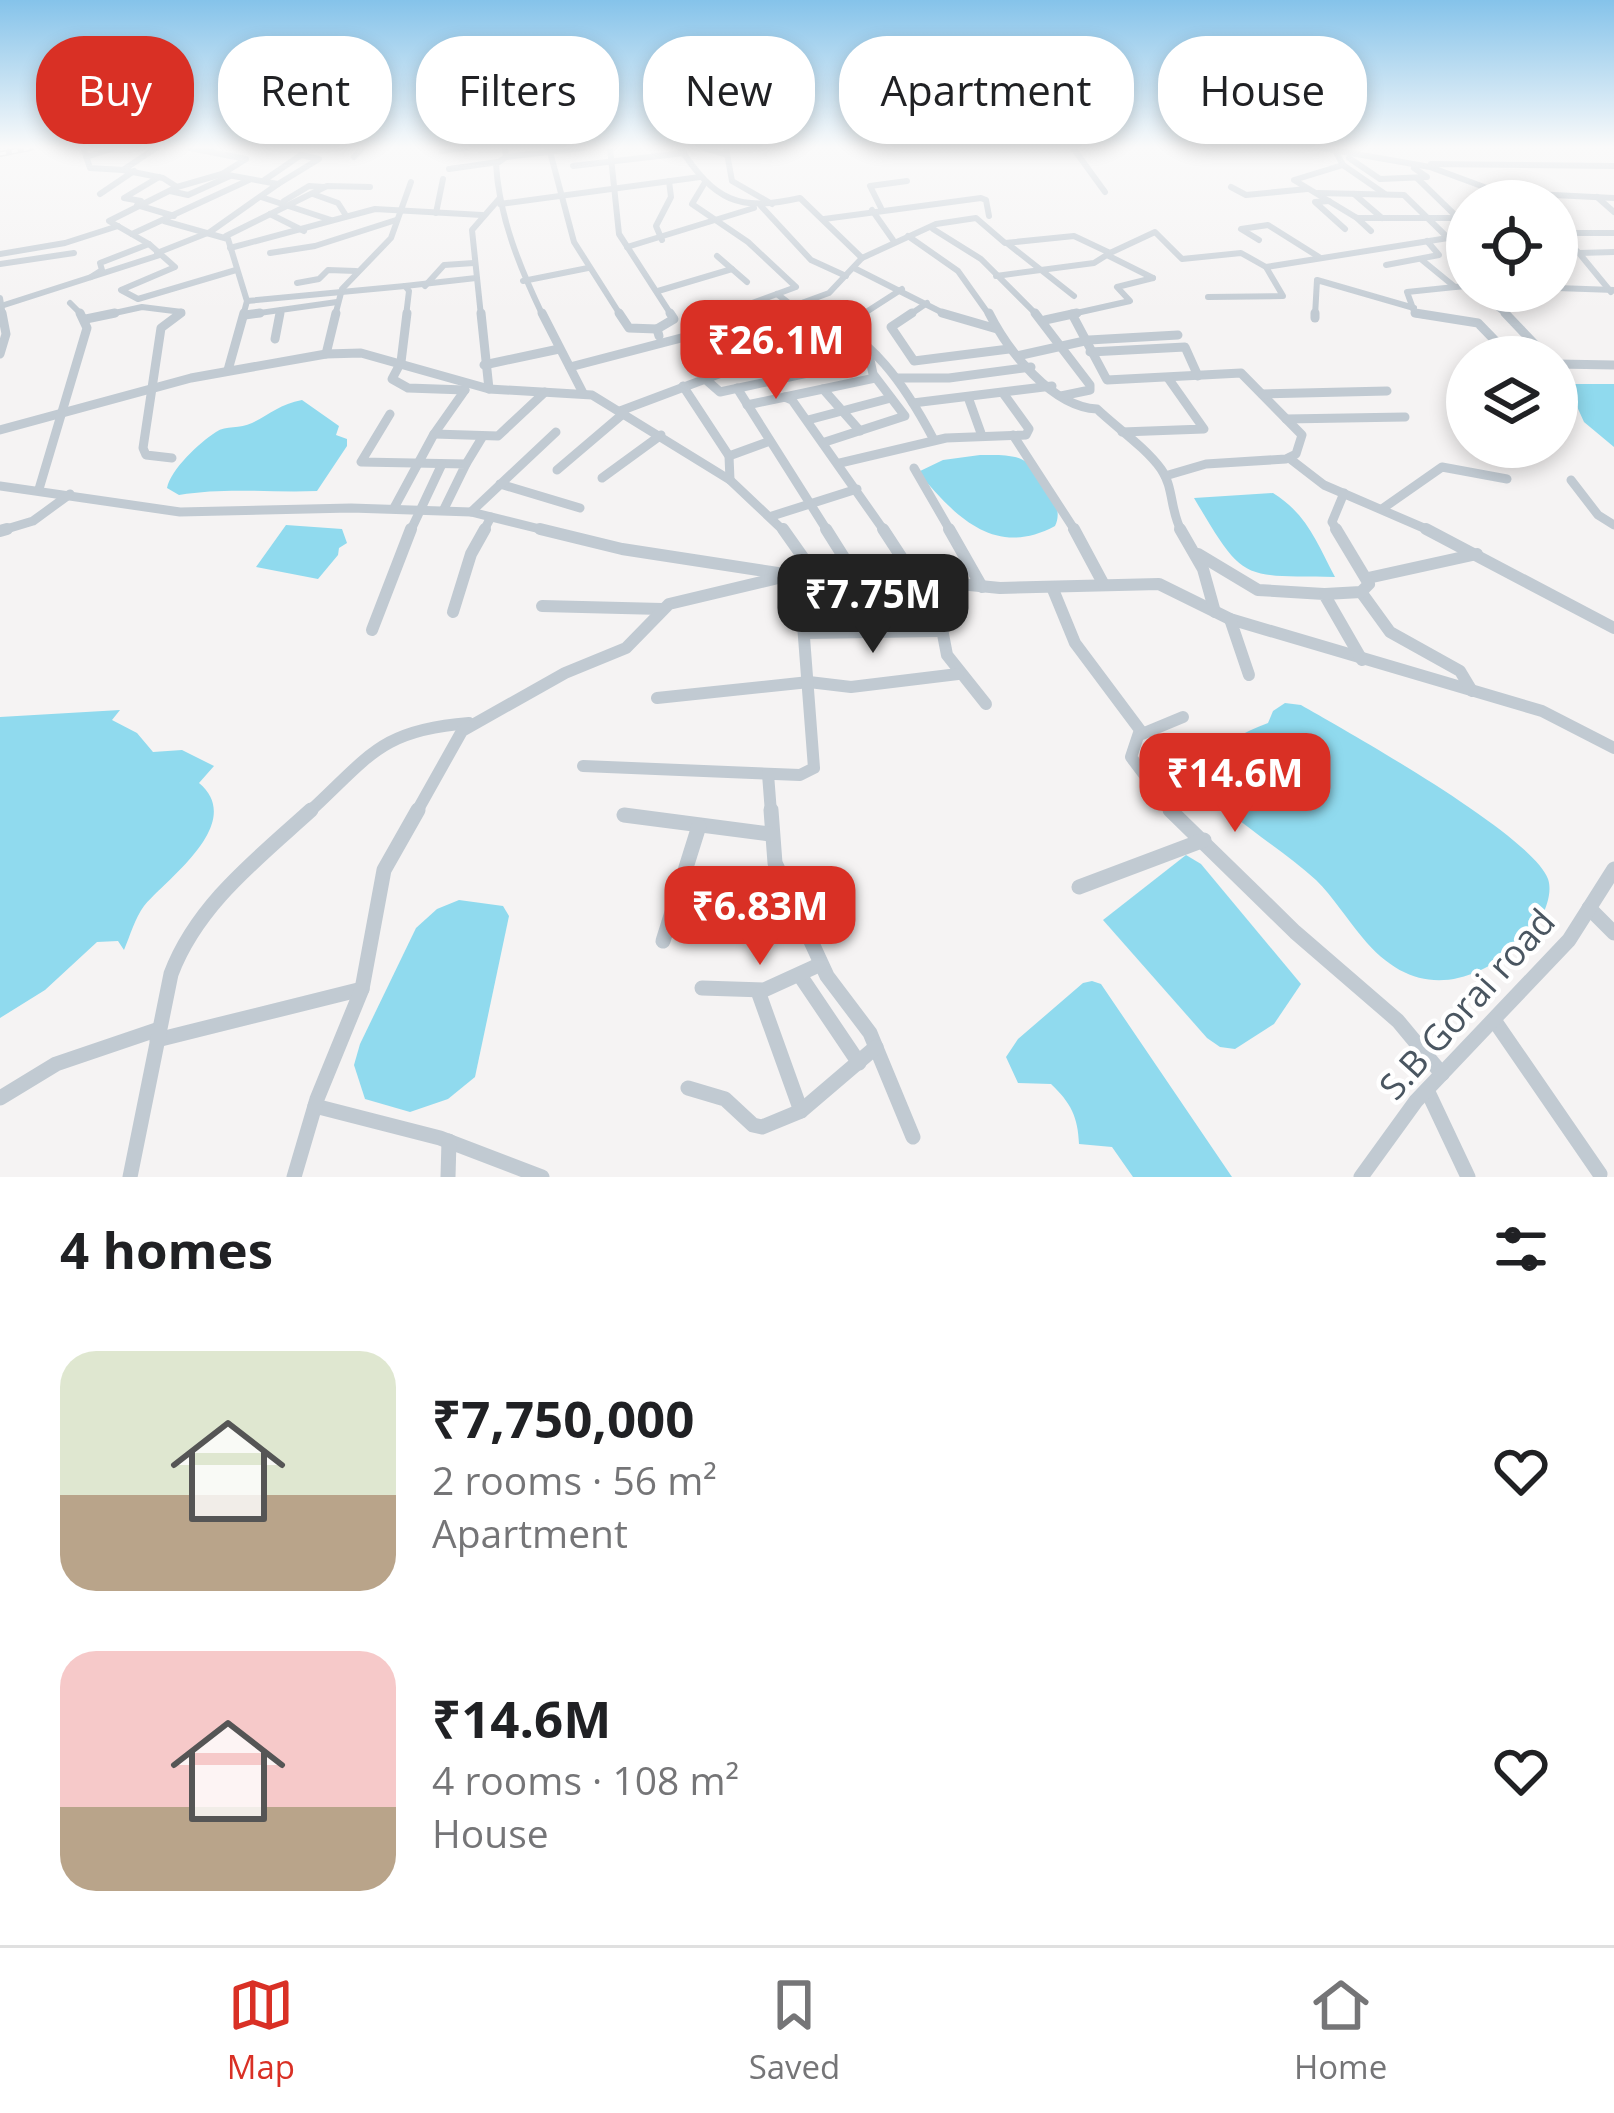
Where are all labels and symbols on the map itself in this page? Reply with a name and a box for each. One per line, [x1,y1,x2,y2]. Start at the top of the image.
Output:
pin: ₹26.1M [678,300,874,402]
pin: ₹7.75M [775,554,971,656]
pin: ₹14.6M [1137,733,1333,835]
pin: ₹6.83M [662,866,858,968]
street label: S.B Gorai road [1368,898,1566,1110]

